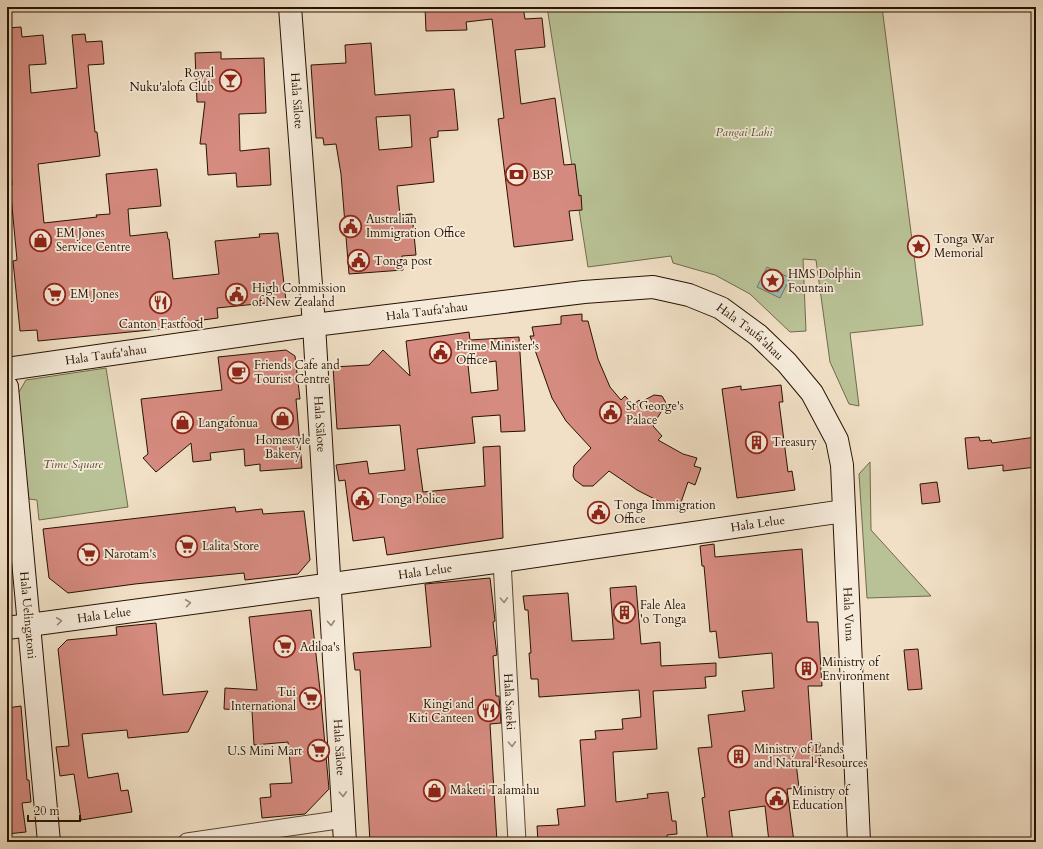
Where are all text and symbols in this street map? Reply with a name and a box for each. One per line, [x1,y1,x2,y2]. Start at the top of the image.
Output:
place label: Royal Nuku'alofa Club [129,65,214,95]
bar icon: Royal Nuku'alofa Club [217,67,243,93]
street label: Hala Sālote [287,72,307,130]
park label: Pangai Lahi [715,124,773,140]
bank icon: BSP [504,162,530,188]
place label: BSP [532,167,553,183]
place label: Australian Immigration Office [366,211,465,241]
public building icon: Australian Immigration Office [337,213,363,239]
place label: EM Jones Service Centre [56,225,131,255]
shop icon: EM Jones Service Centre [27,227,53,253]
place label: Tonga War Memorial [934,231,995,261]
place icon: Tonga War Memorial [905,233,931,259]
public building icon: Tonga post [345,248,371,274]
place label: Tonga post [374,253,432,269]
place label: HMS Dolphin Fountain [788,266,861,296]
place icon: HMS Dolphin Fountain [759,268,785,294]
place label: High Commission of New Zealand [252,280,346,310]
supermarket icon: EM Jones [41,281,67,307]
public building icon: High Commission of New Zealand [223,282,249,308]
place label: EM Jones [70,286,119,302]
restaurant icon: Canton Fastfood [148,290,174,316]
street label: Hala Taufa'ahau [385,298,469,324]
street label: Hala Taufa'ahau [713,299,787,364]
place label: Canton Fastfood [119,316,204,332]
place label: Prime Minister's Office [456,338,539,368]
public building icon: Prime Minister's Office [427,340,453,366]
street label: Hala Taufa'ahau [64,341,148,369]
place label: Friends Cafe and Tourist Centre [254,357,340,387]
cafe icon: Friends Cafe and Tourist Centre [225,359,251,385]
street label: Hala Sālote [310,395,330,453]
place label: St George's Palace [626,398,684,428]
public building icon: St George's Palace [597,400,623,426]
shop icon: Homestyle Bakery [270,406,296,432]
shop icon: Langafonua [169,410,195,436]
place label: Langafonua [198,415,259,431]
building icon: Treasury [744,429,770,455]
place label: Homestyle Bakery [256,432,310,462]
place label: Treasury [772,434,818,450]
park label: Time Square [43,456,103,472]
public building icon: Tonga Police [349,486,375,512]
place label: Tonga Police [378,491,446,507]
place label: Tonga Immigration Office [614,497,716,527]
public building icon: Tonga Immigration Office [585,499,611,525]
street label: Hala Lelue [730,512,786,535]
supermarket icon: Lalita Store [173,533,199,559]
place label: Lalita Store [202,538,259,554]
supermarket icon: Narotam's [76,541,102,567]
place label: Narotam's [104,546,156,562]
street label: Hala Lelue [397,560,453,583]
street label: Hala Uelingatoni [16,571,40,660]
street label: Hala Vuna [840,587,858,642]
one-way arrow [500,597,509,603]
place label: Fale Alea 'o Tonga [640,597,687,627]
one-way arrow [185,599,191,608]
building icon: Fale Alea 'o Tonga [612,599,638,625]
street label: Hala Lelue [76,603,132,626]
one-way arrow [56,616,63,625]
one-way arrow [327,620,336,626]
supermarket icon: Adiloa's [271,634,297,660]
place label: Adiloa's [300,639,340,655]
place label: Ministry of Environment [822,654,890,684]
building icon: Ministry of Environment [794,656,820,682]
street label: Hala Sateki [500,673,519,731]
place label: Tui International [231,684,297,714]
supermarket icon: Tui International [298,686,324,712]
place label: Kingi and Kiti Canteen [409,696,475,726]
restaurant icon: Kingi and Kiti Canteen [476,698,502,724]
street label: Hala Sālote [330,719,349,776]
supermarket icon: U.S Mini Mart [305,738,331,764]
one-way arrow [507,741,516,747]
place label: Ministry of Lands and Natural Resources [754,741,867,771]
place label: U.S Mini Mart [227,743,302,759]
building icon: Ministry of Lands and Natural Resources [726,743,752,769]
shop icon: Maketi Talamahu [422,777,448,803]
place label: Maketi Talamahu [450,782,540,798]
place label: Ministry of Education [792,783,851,813]
public building icon: Ministry of Education [763,785,789,811]
one-way arrow [338,791,347,797]
scale bar [28,797,80,823]
text: 20 m [34,803,61,819]

